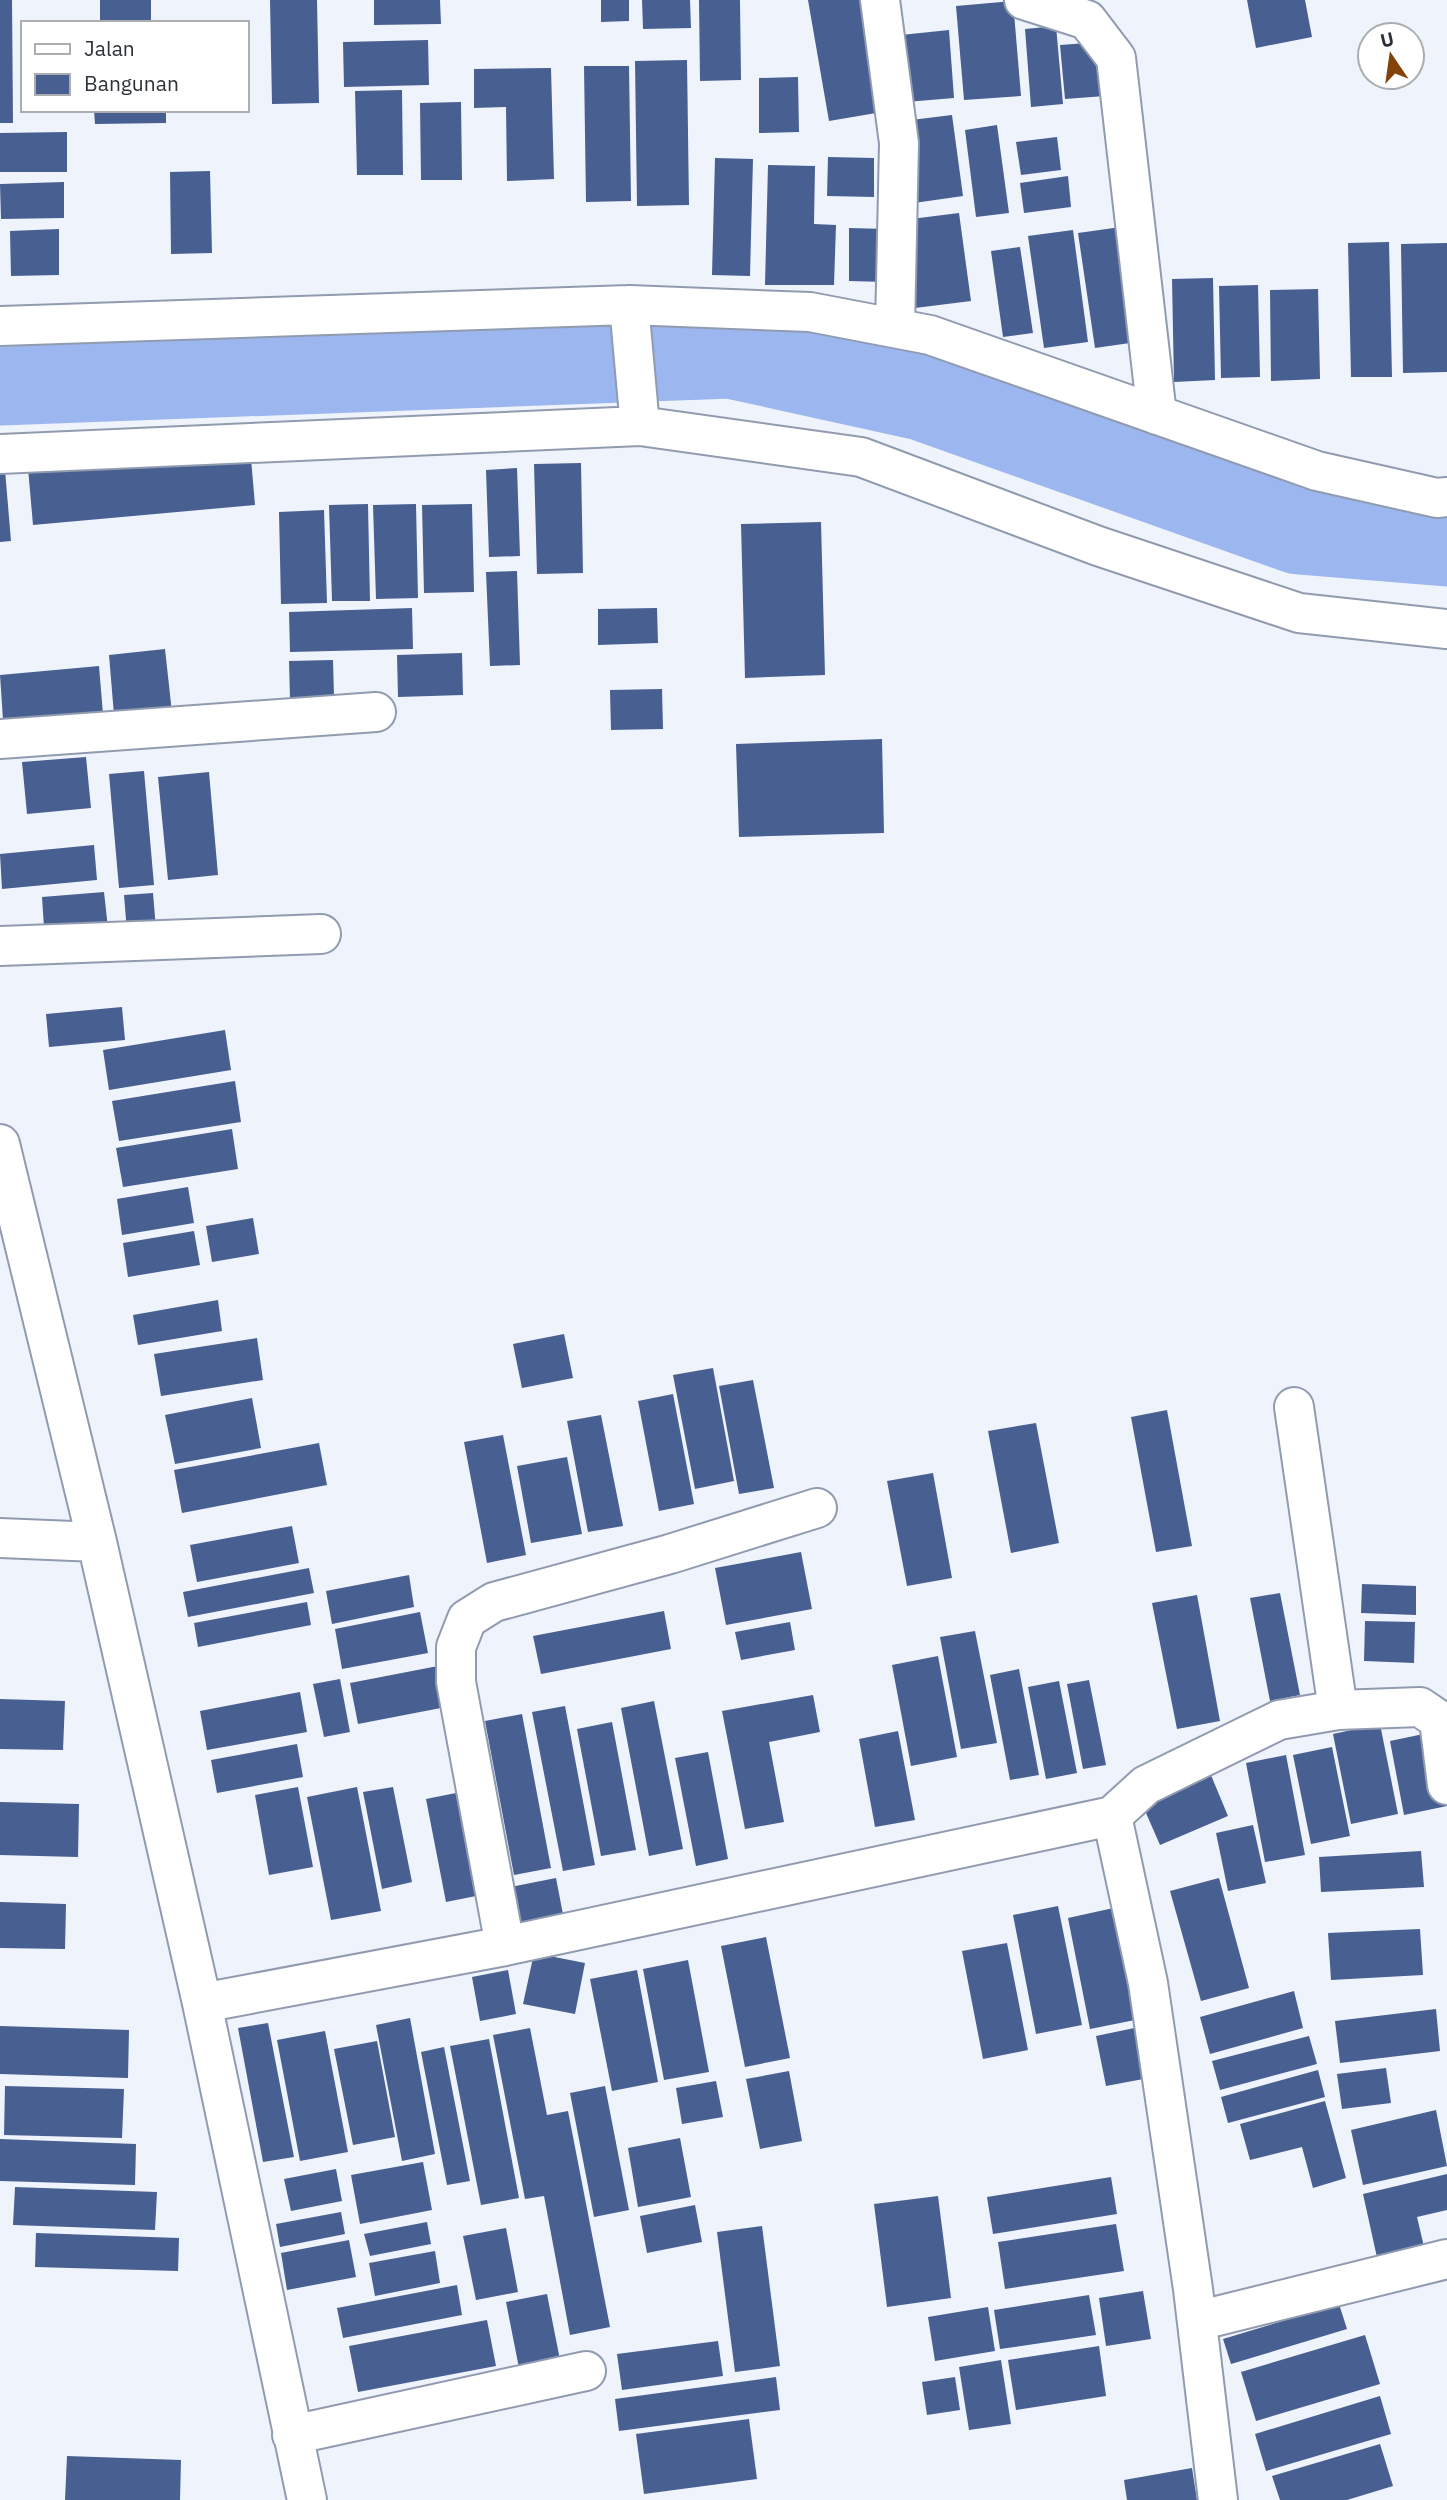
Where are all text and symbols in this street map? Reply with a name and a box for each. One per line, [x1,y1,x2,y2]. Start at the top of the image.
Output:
legend [21,21,248,112]
north arrow [1356,21,1426,91]
text: U [1378,26,1396,53]
text: Jalan [84,34,135,62]
text: Bangunan [84,69,179,97]

